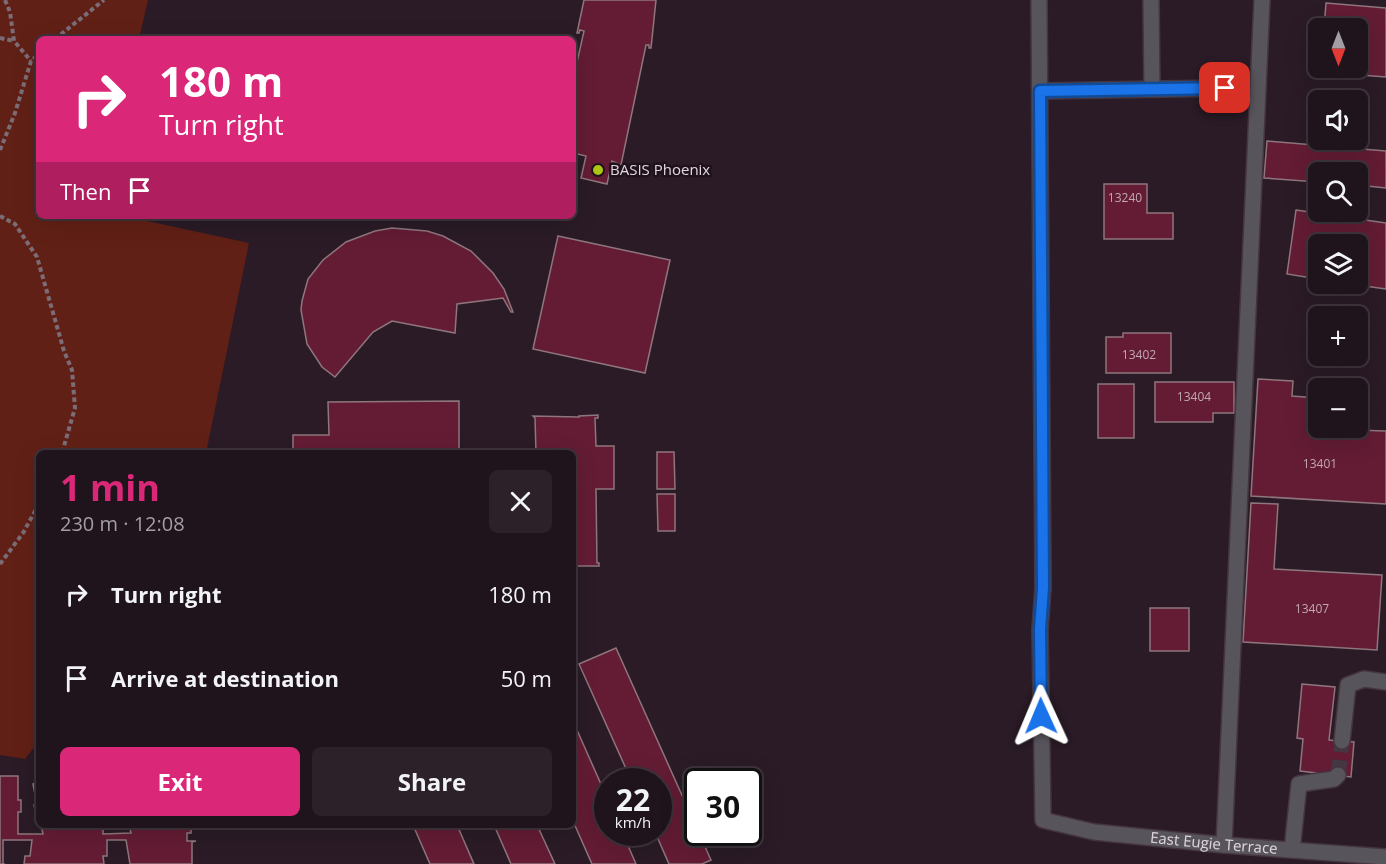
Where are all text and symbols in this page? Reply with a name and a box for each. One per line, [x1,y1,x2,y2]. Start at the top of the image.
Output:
north arrow [1308,18,1368,78]
map controls [1308,18,1368,438]
text: 180 m [159,52,283,109]
icon: right [60,60,138,138]
pin [1199,62,1250,113]
icon: arrive [1208,71,1241,104]
button: sound [1308,90,1368,150]
text: Turn right [159,106,284,143]
place label: BASIS Phoenix [610,159,710,179]
button: search [1308,162,1368,222]
marker: BASIS Phoenix [591,163,605,177]
icon: arrive [123,174,156,207]
text: Then [60,176,111,206]
house number: 13240 [1108,189,1142,206]
button: layers [1308,234,1368,294]
button: + [1308,306,1368,366]
house number: 13402 [1122,346,1156,363]
button: − [1308,378,1368,438]
house number: 13404 [1177,388,1211,405]
house number: 13401 [1303,455,1337,472]
text: 1 min [60,463,160,512]
button: close [489,470,552,533]
text: 230 m · 12:08 [60,510,185,537]
icon: right [60,578,93,611]
text: Turn right [111,579,222,609]
text: 180 m [488,579,552,609]
house number: 13407 [1295,600,1329,617]
icon: arrive [60,662,93,695]
text: Arrive at destination [111,663,339,693]
text: 50 m [501,663,552,693]
position arrow [1009,684,1073,748]
button: Exit [60,747,300,816]
button: Share [312,747,552,816]
speed limit sign: 30 [684,768,762,846]
text: 22 [616,779,650,820]
text: km/h [615,812,651,832]
street label: East Eugie Terrace [1149,827,1278,858]

